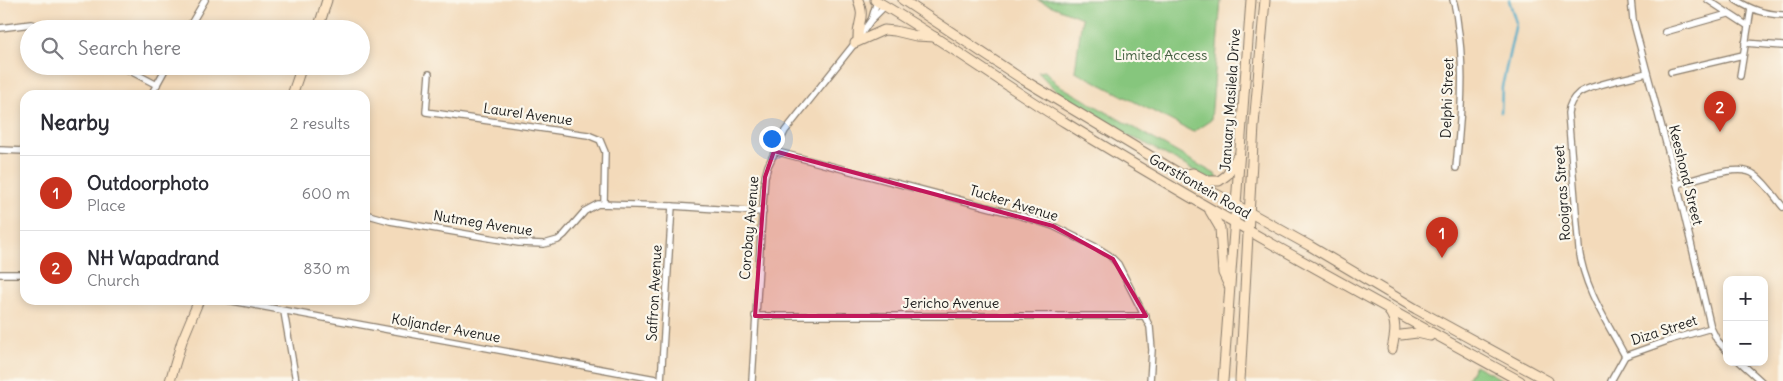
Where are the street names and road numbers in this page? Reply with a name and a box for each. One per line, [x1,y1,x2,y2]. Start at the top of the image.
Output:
street label: January Masilela Drive [1216,28,1244,172]
street label: Delphi Street [1437,57,1457,139]
street label: Laurel Avenue [482,99,574,129]
street label: Keeshond Street [1665,123,1707,227]
street label: Rooigras Street [1550,144,1574,242]
street label: Garstfontein Road [1146,150,1254,222]
street label: Corobay Avenue [735,175,763,281]
street label: Tucker Avenue [967,181,1061,225]
street label: Nutmeg Avenue [432,206,534,240]
street label: Saffron Avenue [642,244,666,342]
street label: Jericho Avenue [903,294,999,312]
street label: Koljander Avenue [390,310,502,346]
street label: Diza Street [1629,311,1700,349]

